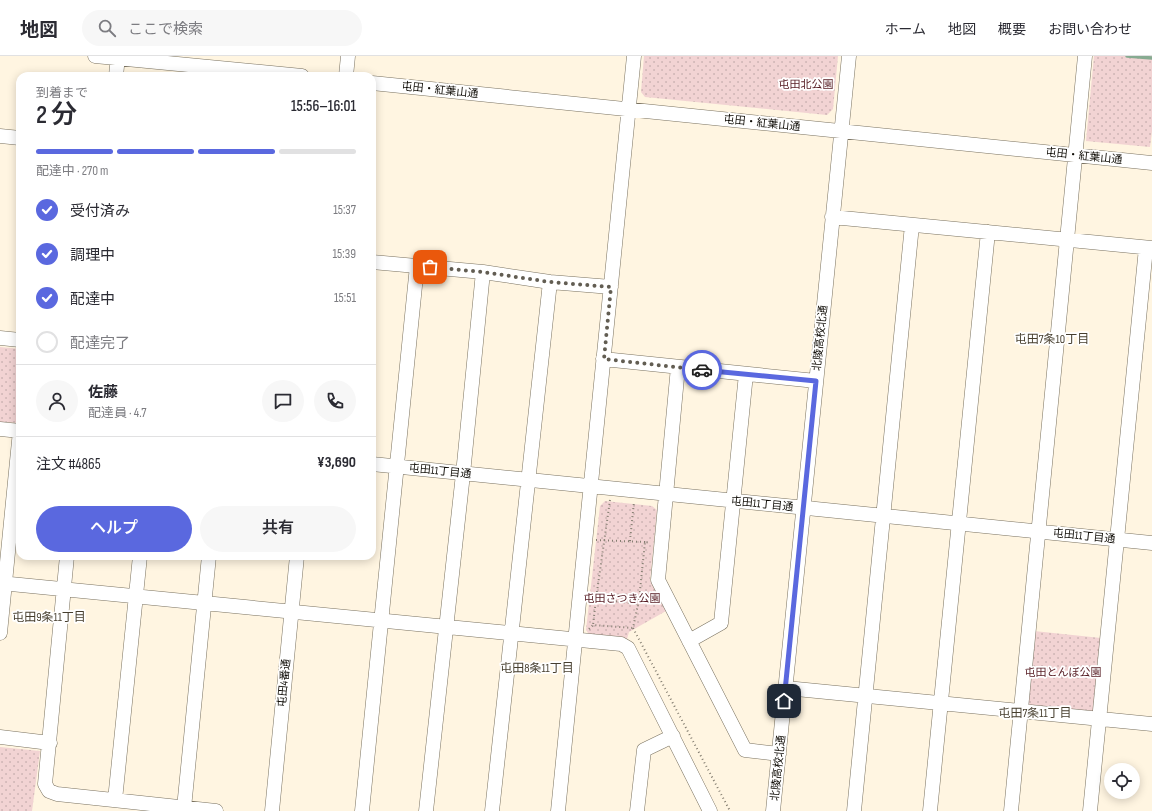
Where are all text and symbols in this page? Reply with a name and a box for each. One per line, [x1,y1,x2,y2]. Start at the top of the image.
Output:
search box [82,10,362,46]
icon: search [96,17,118,39]
text: 地図 [20,19,58,42]
text: ここで検索 [128,20,203,39]
text: ホーム [884,21,926,38]
text: 地図 [948,21,976,38]
text: 概要 [998,21,1026,38]
text: お問い合わせ [1048,21,1132,38]
park label: 屯田北公園 [779,78,834,91]
street label: 屯田・紅葉山通 [401,80,479,100]
text: 到着まで [36,85,88,101]
text: 15:56–16:01 [291,97,356,116]
text: 2 分 [36,100,77,131]
street label: 屯田・紅葉山通 [723,113,801,133]
street label: 屯田・紅葉山通 [1045,146,1123,166]
text: 配達中 · 270 m [36,163,108,179]
icon: check [36,199,58,221]
text: 受付済み [70,202,130,221]
text: 15:37 [333,202,356,218]
icon: check [36,243,58,265]
text: 調理中 [70,246,115,265]
text: 15:39 [333,246,356,262]
pin [413,250,447,284]
icon: bag [419,256,441,278]
icon: check [36,287,58,309]
text: 配達中 [70,290,115,309]
text: 15:51 [334,290,356,306]
street label: 北陵高校北通 [810,305,830,371]
district label: 屯田7条10丁目 [1015,332,1089,347]
text: 配達完了 [70,334,130,353]
courier [682,350,722,390]
icon: car [691,359,713,381]
button: person [36,380,78,422]
button: chat [262,380,304,422]
button: phone [314,380,356,422]
text: 佐藤 [88,383,118,402]
text: 配達員 · 4.7 [88,405,146,421]
text: ¥3,690 [317,453,356,472]
text: 注文 #4865 [36,455,101,474]
street label: 屯田11丁目通 [408,461,472,481]
street label: 屯田11丁目通 [730,494,794,514]
button: ヘルプ [36,506,192,552]
button: 共有 [200,506,356,552]
street label: 屯田11丁目通 [1052,526,1116,546]
park label: 屯田さつき公園 [584,592,661,605]
district label: 屯田9条11丁目 [12,610,86,625]
street label: 屯田4番通 [275,658,293,708]
district label: 屯田8条11丁目 [500,661,574,676]
park label: 屯田とんぼ公園 [1025,666,1102,679]
pin [767,684,801,718]
icon: home [773,690,795,712]
district label: 屯田7条11丁目 [998,706,1072,721]
street label: 北陵高校北通 [768,735,788,801]
map controls [1104,763,1140,799]
button: locate [1104,763,1140,799]

